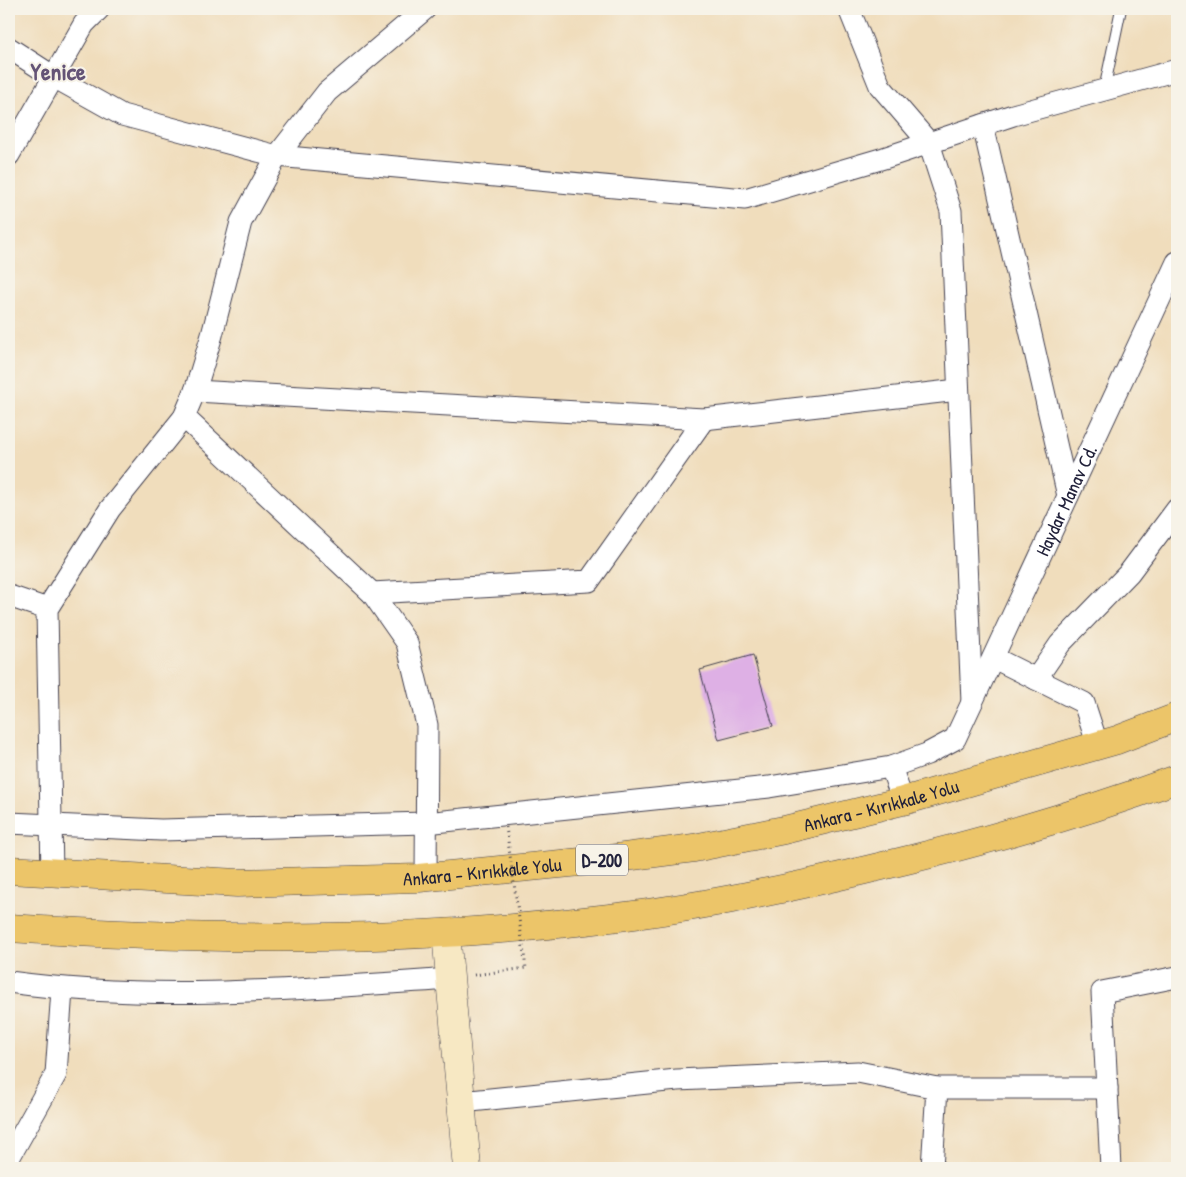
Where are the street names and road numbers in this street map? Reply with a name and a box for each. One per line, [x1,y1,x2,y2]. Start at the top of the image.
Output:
street label: Haydar Manav Cd. [1029,441,1103,560]
street label: Ankara - Kırıkkale Yolu [801,773,962,838]
road number: D-200 [576,844,628,876]
street label: Ankara - Kırıkkale Yolu [403,851,563,891]

